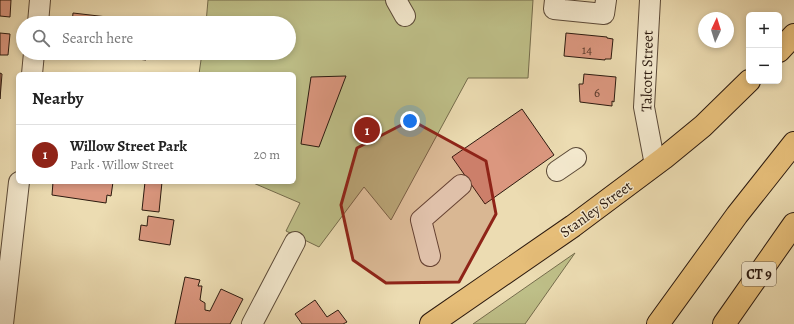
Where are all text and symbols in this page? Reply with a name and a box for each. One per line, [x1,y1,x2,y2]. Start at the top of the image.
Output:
north arrow [698,12,734,48]
map controls [746,12,782,84]
button: + [746,12,782,48]
search box [16,16,296,60]
icon: search [30,27,52,49]
text: Search here [62,28,133,48]
street label: Talcott Street [636,30,658,112]
house number: 14 [582,41,592,58]
button: − [746,48,782,84]
house number: 6 [594,84,600,101]
text: Nearby [32,87,83,110]
your location [400,111,420,131]
pin: 1 [354,115,380,145]
text: Willow Street Park [70,136,187,156]
text: 1 [43,146,47,163]
text: 20 m [254,146,280,163]
text: Park · Willow Street [70,156,174,173]
street label: Stanley Street [556,176,636,242]
road number: CT 9 [742,262,776,286]

